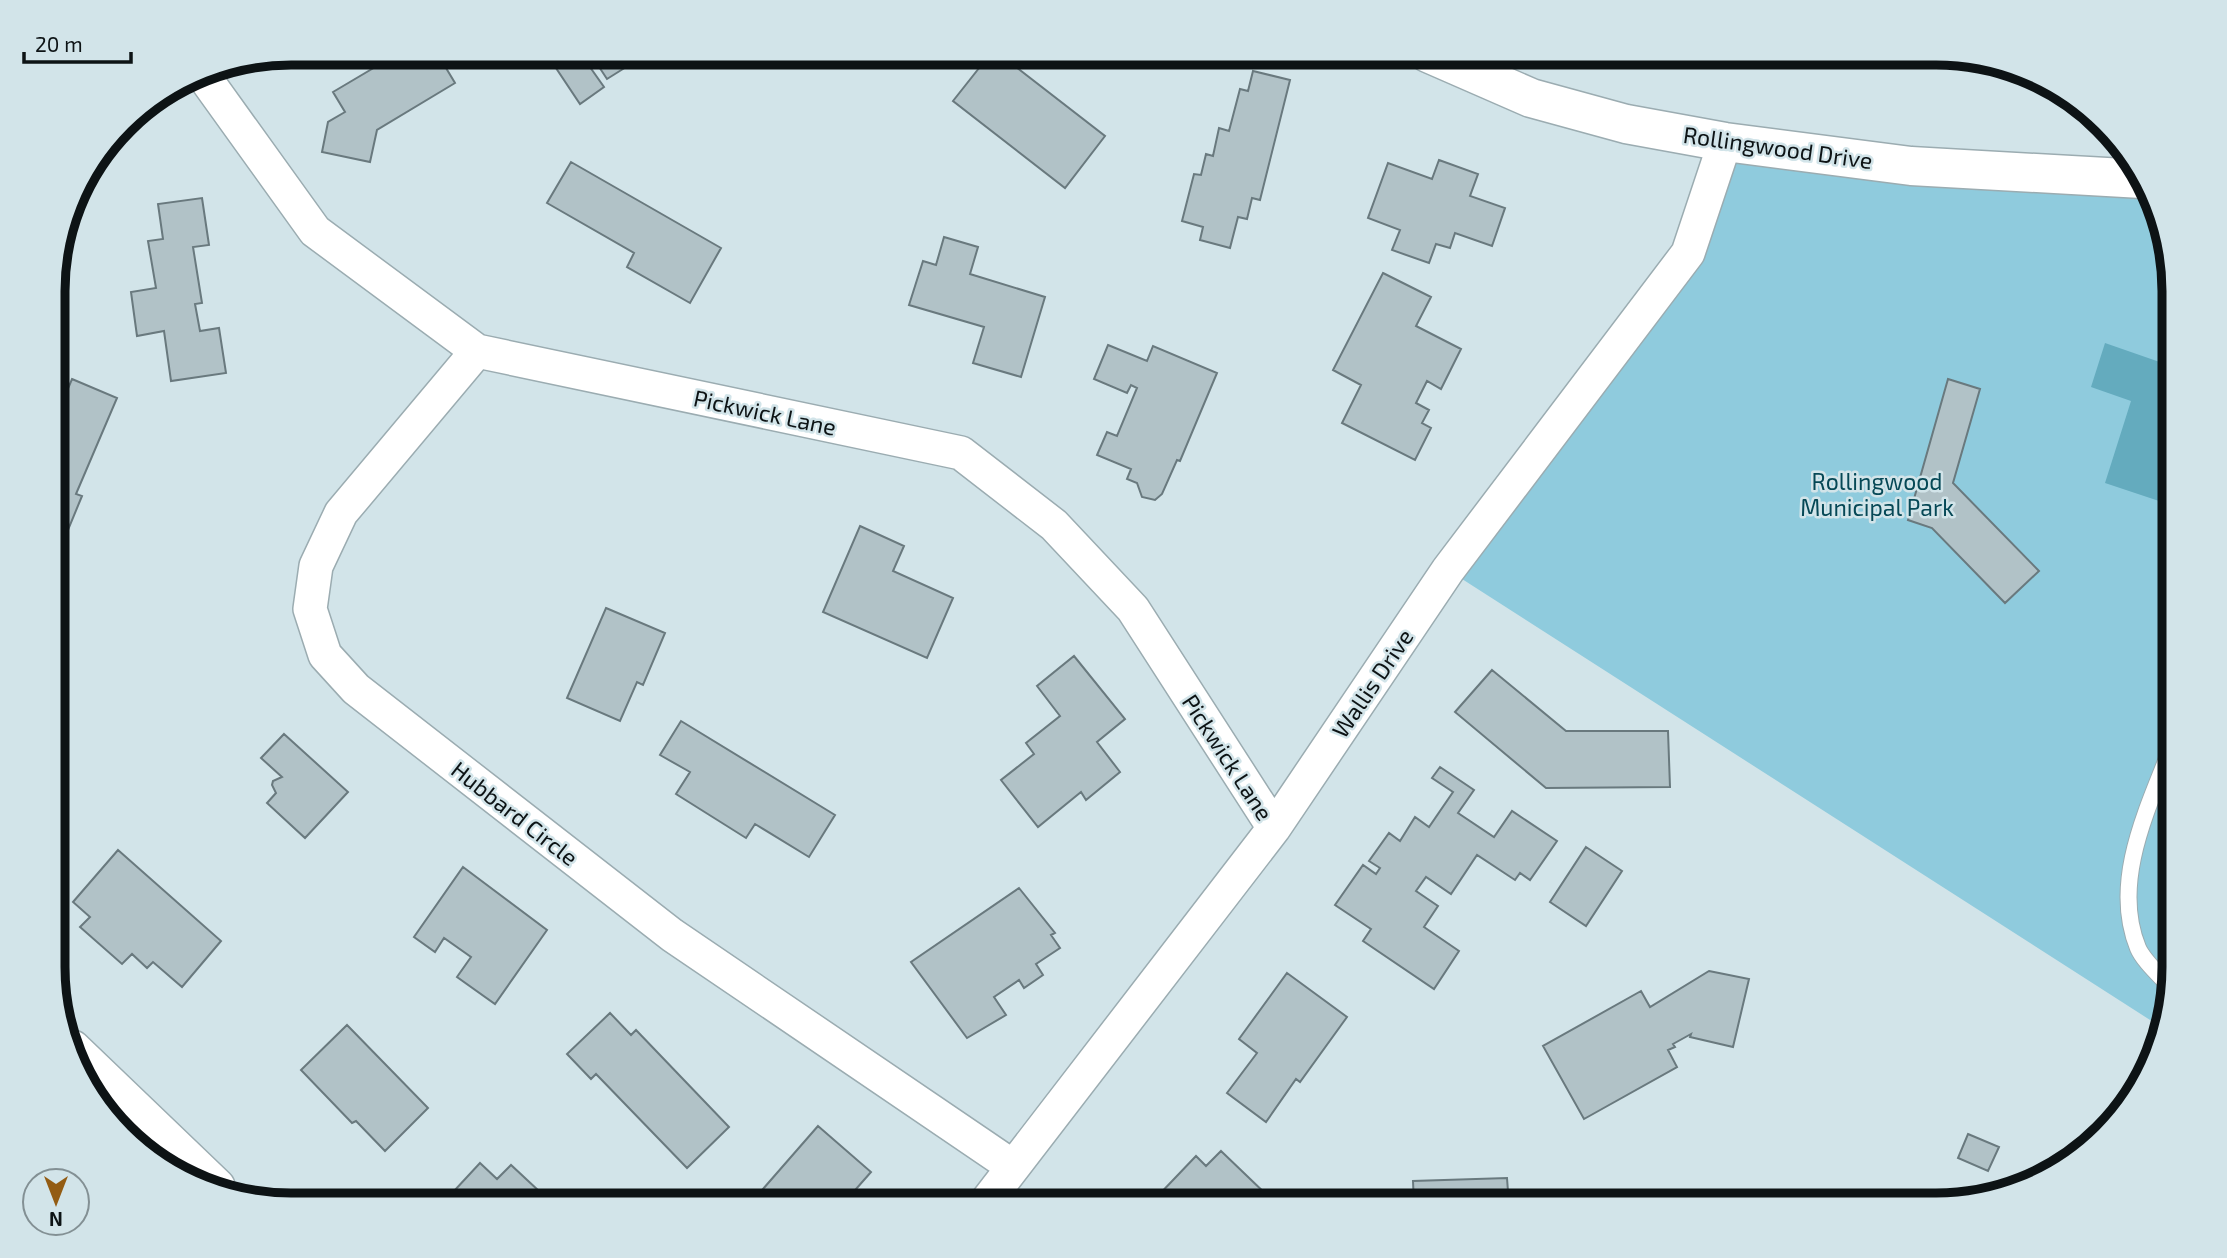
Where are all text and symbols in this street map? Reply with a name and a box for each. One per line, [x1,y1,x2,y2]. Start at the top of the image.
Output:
scale bar [24,21,131,65]
text: 20 m [35,31,83,56]
street label: Rollingwood Drive [1682,120,1874,174]
street label: Pickwick Lane [691,383,839,441]
park label: Rollingwood Municipal Park [1800,467,1954,521]
street label: Wallis Drive [1325,623,1419,743]
street label: Pickwick Lane [1177,689,1279,825]
street label: Hubbard Circle [446,755,584,871]
north arrow [21,1167,91,1237]
text: N [49,1208,63,1231]

